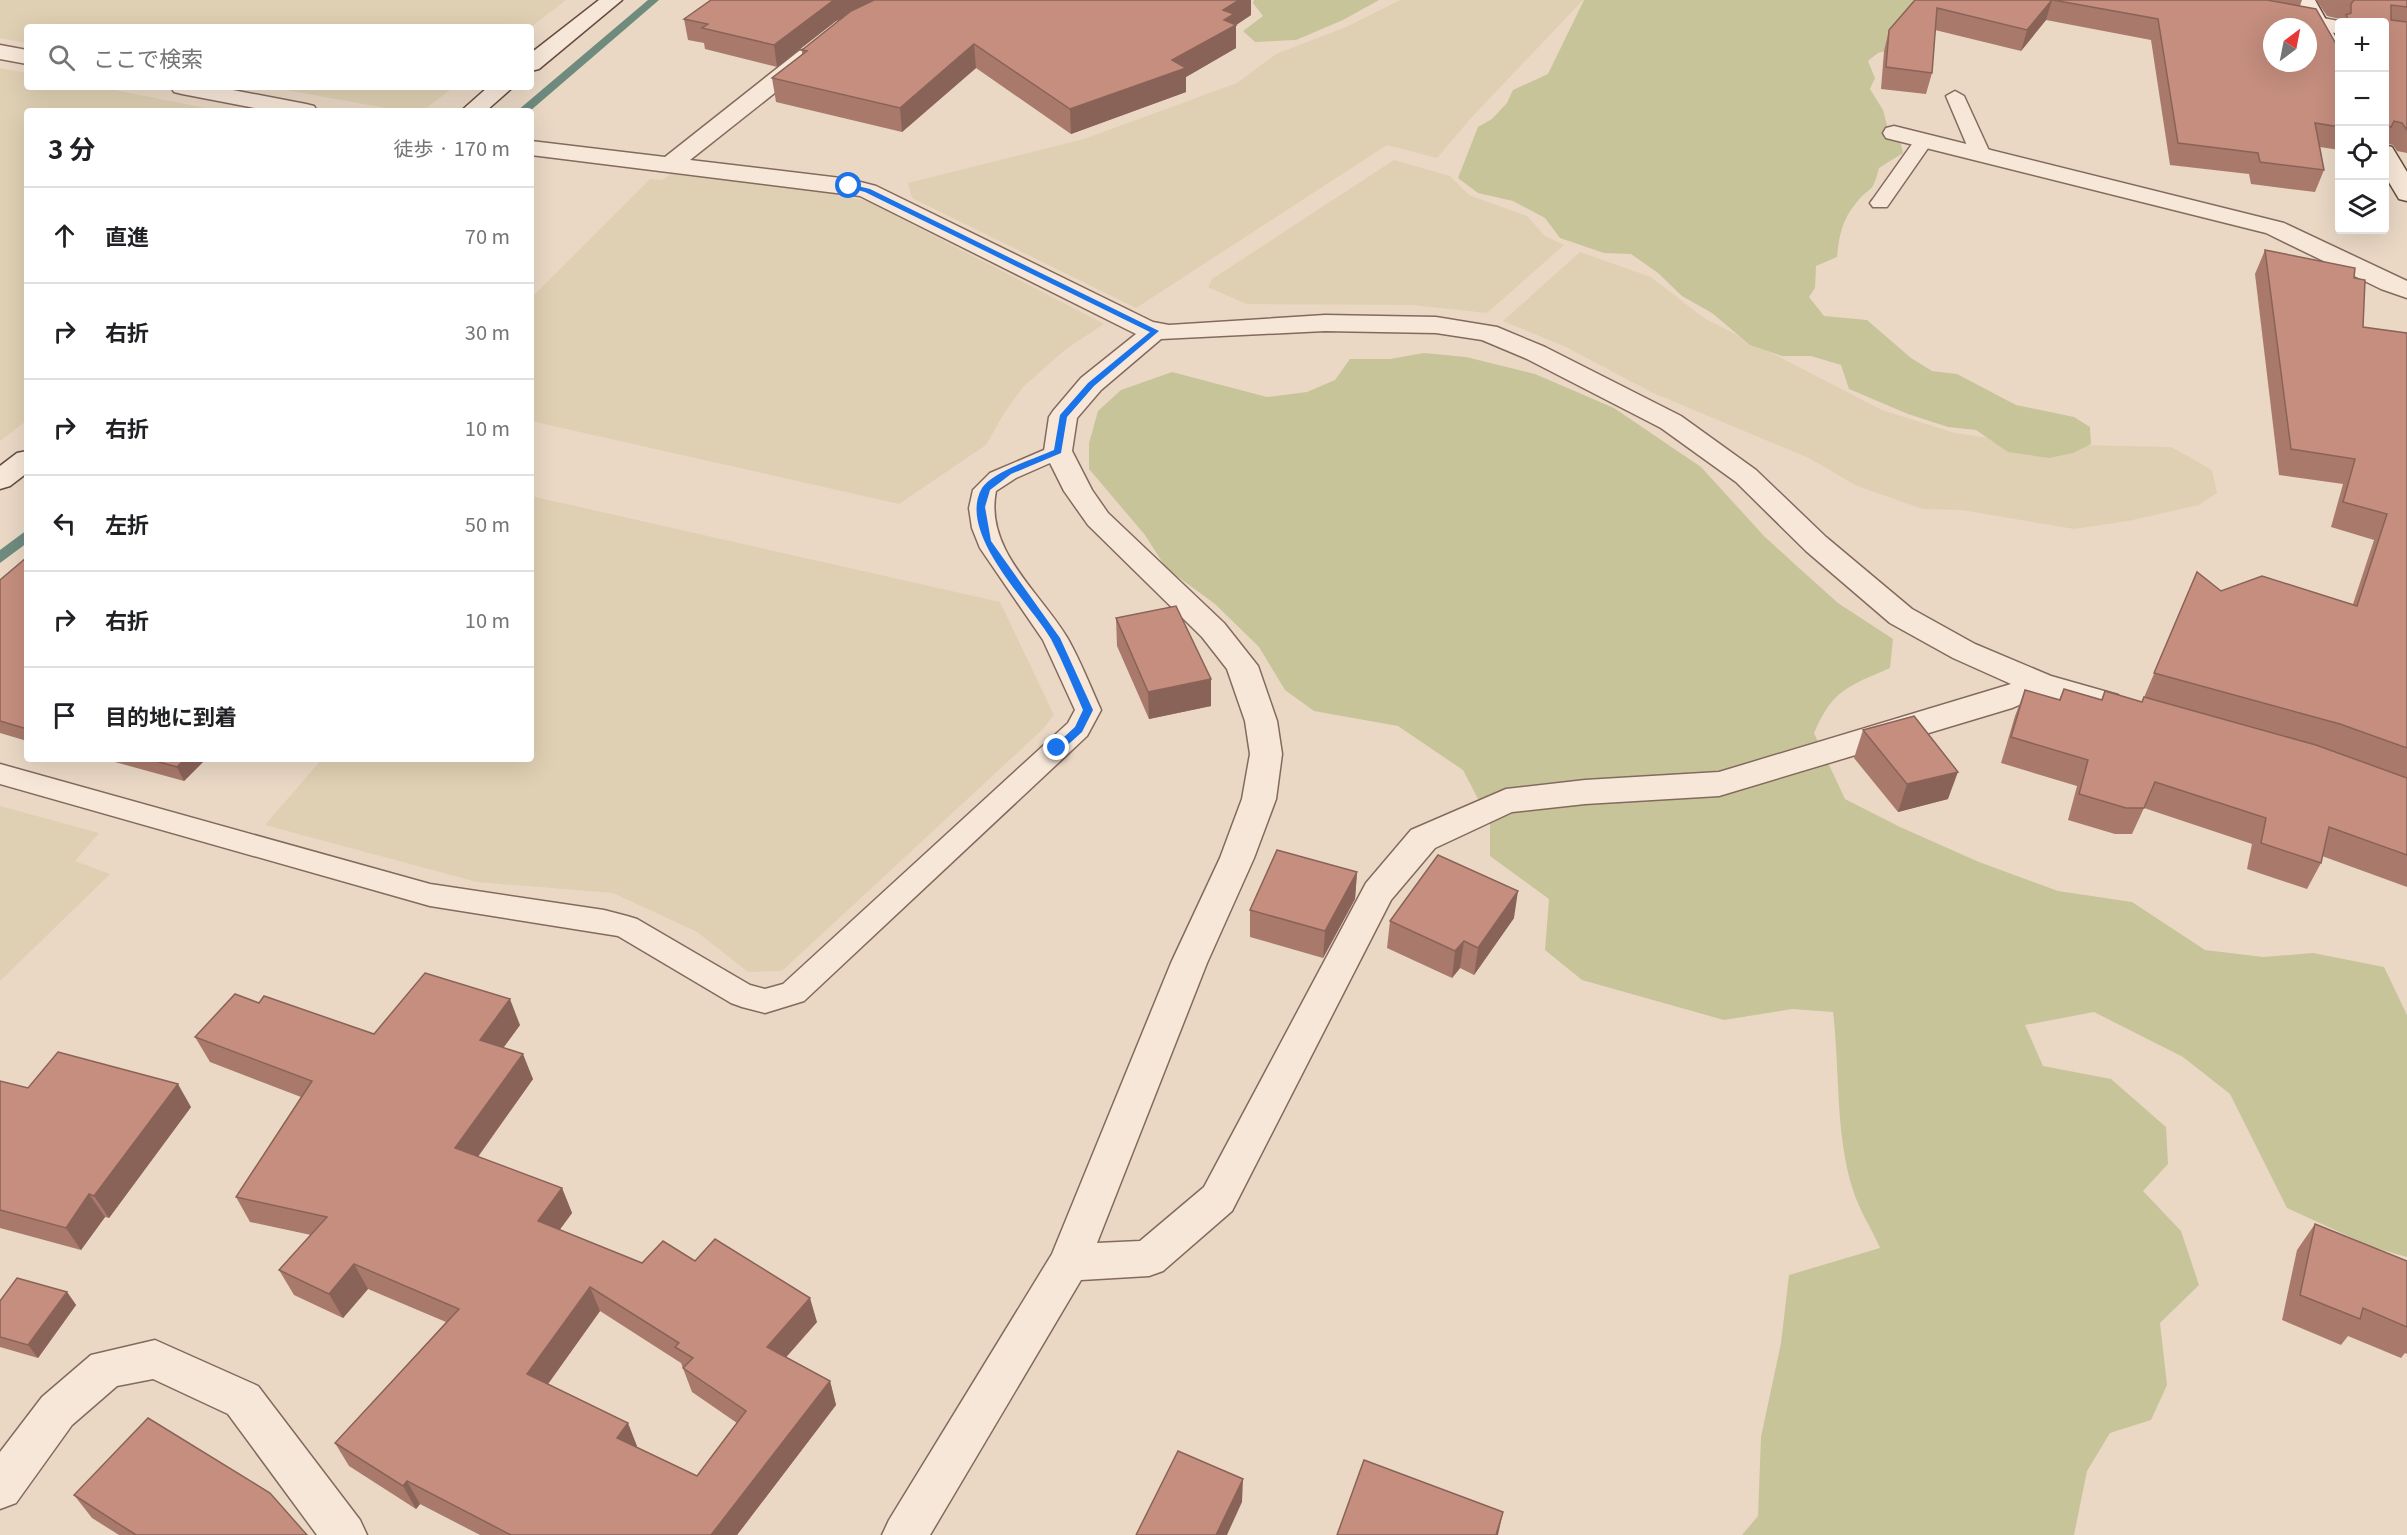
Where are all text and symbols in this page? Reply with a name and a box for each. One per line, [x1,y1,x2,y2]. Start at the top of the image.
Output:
north arrow [2263,18,2317,72]
map controls [2335,18,2389,234]
button: + [2335,18,2389,72]
search box [24,24,534,90]
icon: search [45,41,78,74]
text: ここで検索 [93,41,203,73]
button: − [2335,72,2389,126]
button: locate [2335,126,2389,180]
text: 3 分 [48,129,95,166]
text: 徒歩 · 170 m [394,133,510,162]
route start [835,172,861,198]
button: layers [2335,180,2389,234]
icon: ahead [48,219,81,252]
text: 直進 [105,219,149,251]
text: 70 m [465,221,510,250]
icon: right [48,315,81,348]
text: 右折 [105,315,149,347]
text: 30 m [465,317,510,346]
icon: right [48,411,81,444]
text: 右折 [105,411,149,443]
text: 10 m [465,413,510,442]
icon: left [48,507,81,540]
text: 左折 [105,507,149,539]
text: 50 m [465,509,510,538]
icon: right [48,603,81,636]
text: 右折 [105,603,149,635]
text: 10 m [465,605,510,634]
icon: arrive [48,699,81,732]
text: 目的地に到着 [105,699,237,731]
route end [1043,734,1069,760]

